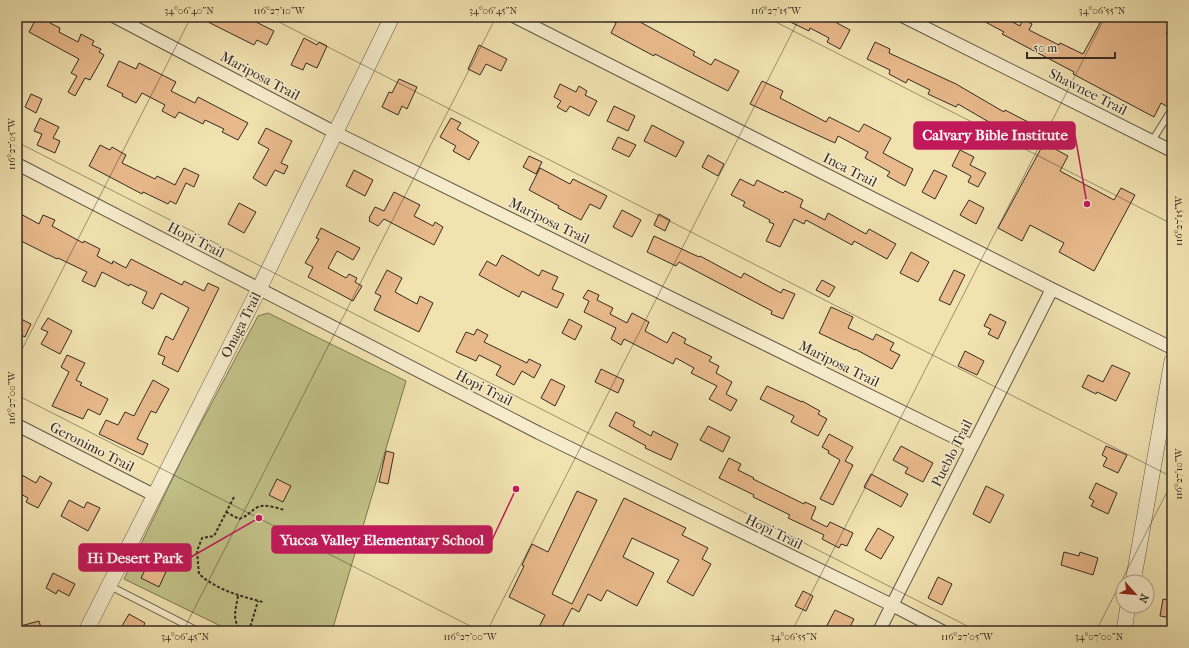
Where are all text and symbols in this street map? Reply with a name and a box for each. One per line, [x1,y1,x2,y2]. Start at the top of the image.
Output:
text: 34°06'40"N [164,5,214,17]
text: 116°27'10"W [254,5,306,17]
text: 34°06'45"N [469,5,517,17]
text: 116°27'15"W [751,5,802,17]
text: 34°06'55"N [1079,5,1126,17]
scale bar [1027,34,1115,60]
text: 50 m [1033,41,1057,55]
street label: Mariposa Trail [217,48,303,104]
street label: Shawnee Trail [1046,65,1130,119]
text: 116°27'05"W [6,117,18,170]
callout: Calvary Bible Institute [914,122,1075,149]
text: Calvary Bible Institute [922,126,1068,144]
street label: Inca Trail [820,149,880,191]
street label: Mariposa Trail [506,194,592,248]
text: 116°27'15"W [1173,195,1185,246]
street label: Hopi Trail [165,218,227,262]
street label: Onaga Trail [217,289,265,361]
street label: Mariposa Trail [796,337,882,391]
street label: Hopi Trail [453,366,515,410]
text: 116°27'00"W [6,370,18,425]
street label: Pueblo Trail [928,416,976,489]
street label: Geronimo Trail [47,418,137,476]
text: 116°27'10"W [1173,447,1185,500]
street label: Hopi Trail [743,511,806,553]
callout: Yucca Valley Elementary School [272,526,492,553]
text: Yucca Valley Elementary School [279,531,485,549]
callout: Hi Desert Park [79,544,191,571]
text: Hi Desert Park [87,549,184,567]
north arrow [1115,574,1155,614]
text: N [1135,592,1151,606]
text: 34°06'45"N [161,631,209,643]
text: 116°27'00"W [444,631,498,643]
text: 34°06'55"N [771,631,818,643]
text: 116°27'05"W [941,631,994,643]
text: 34°07'00"N [1075,631,1124,643]

